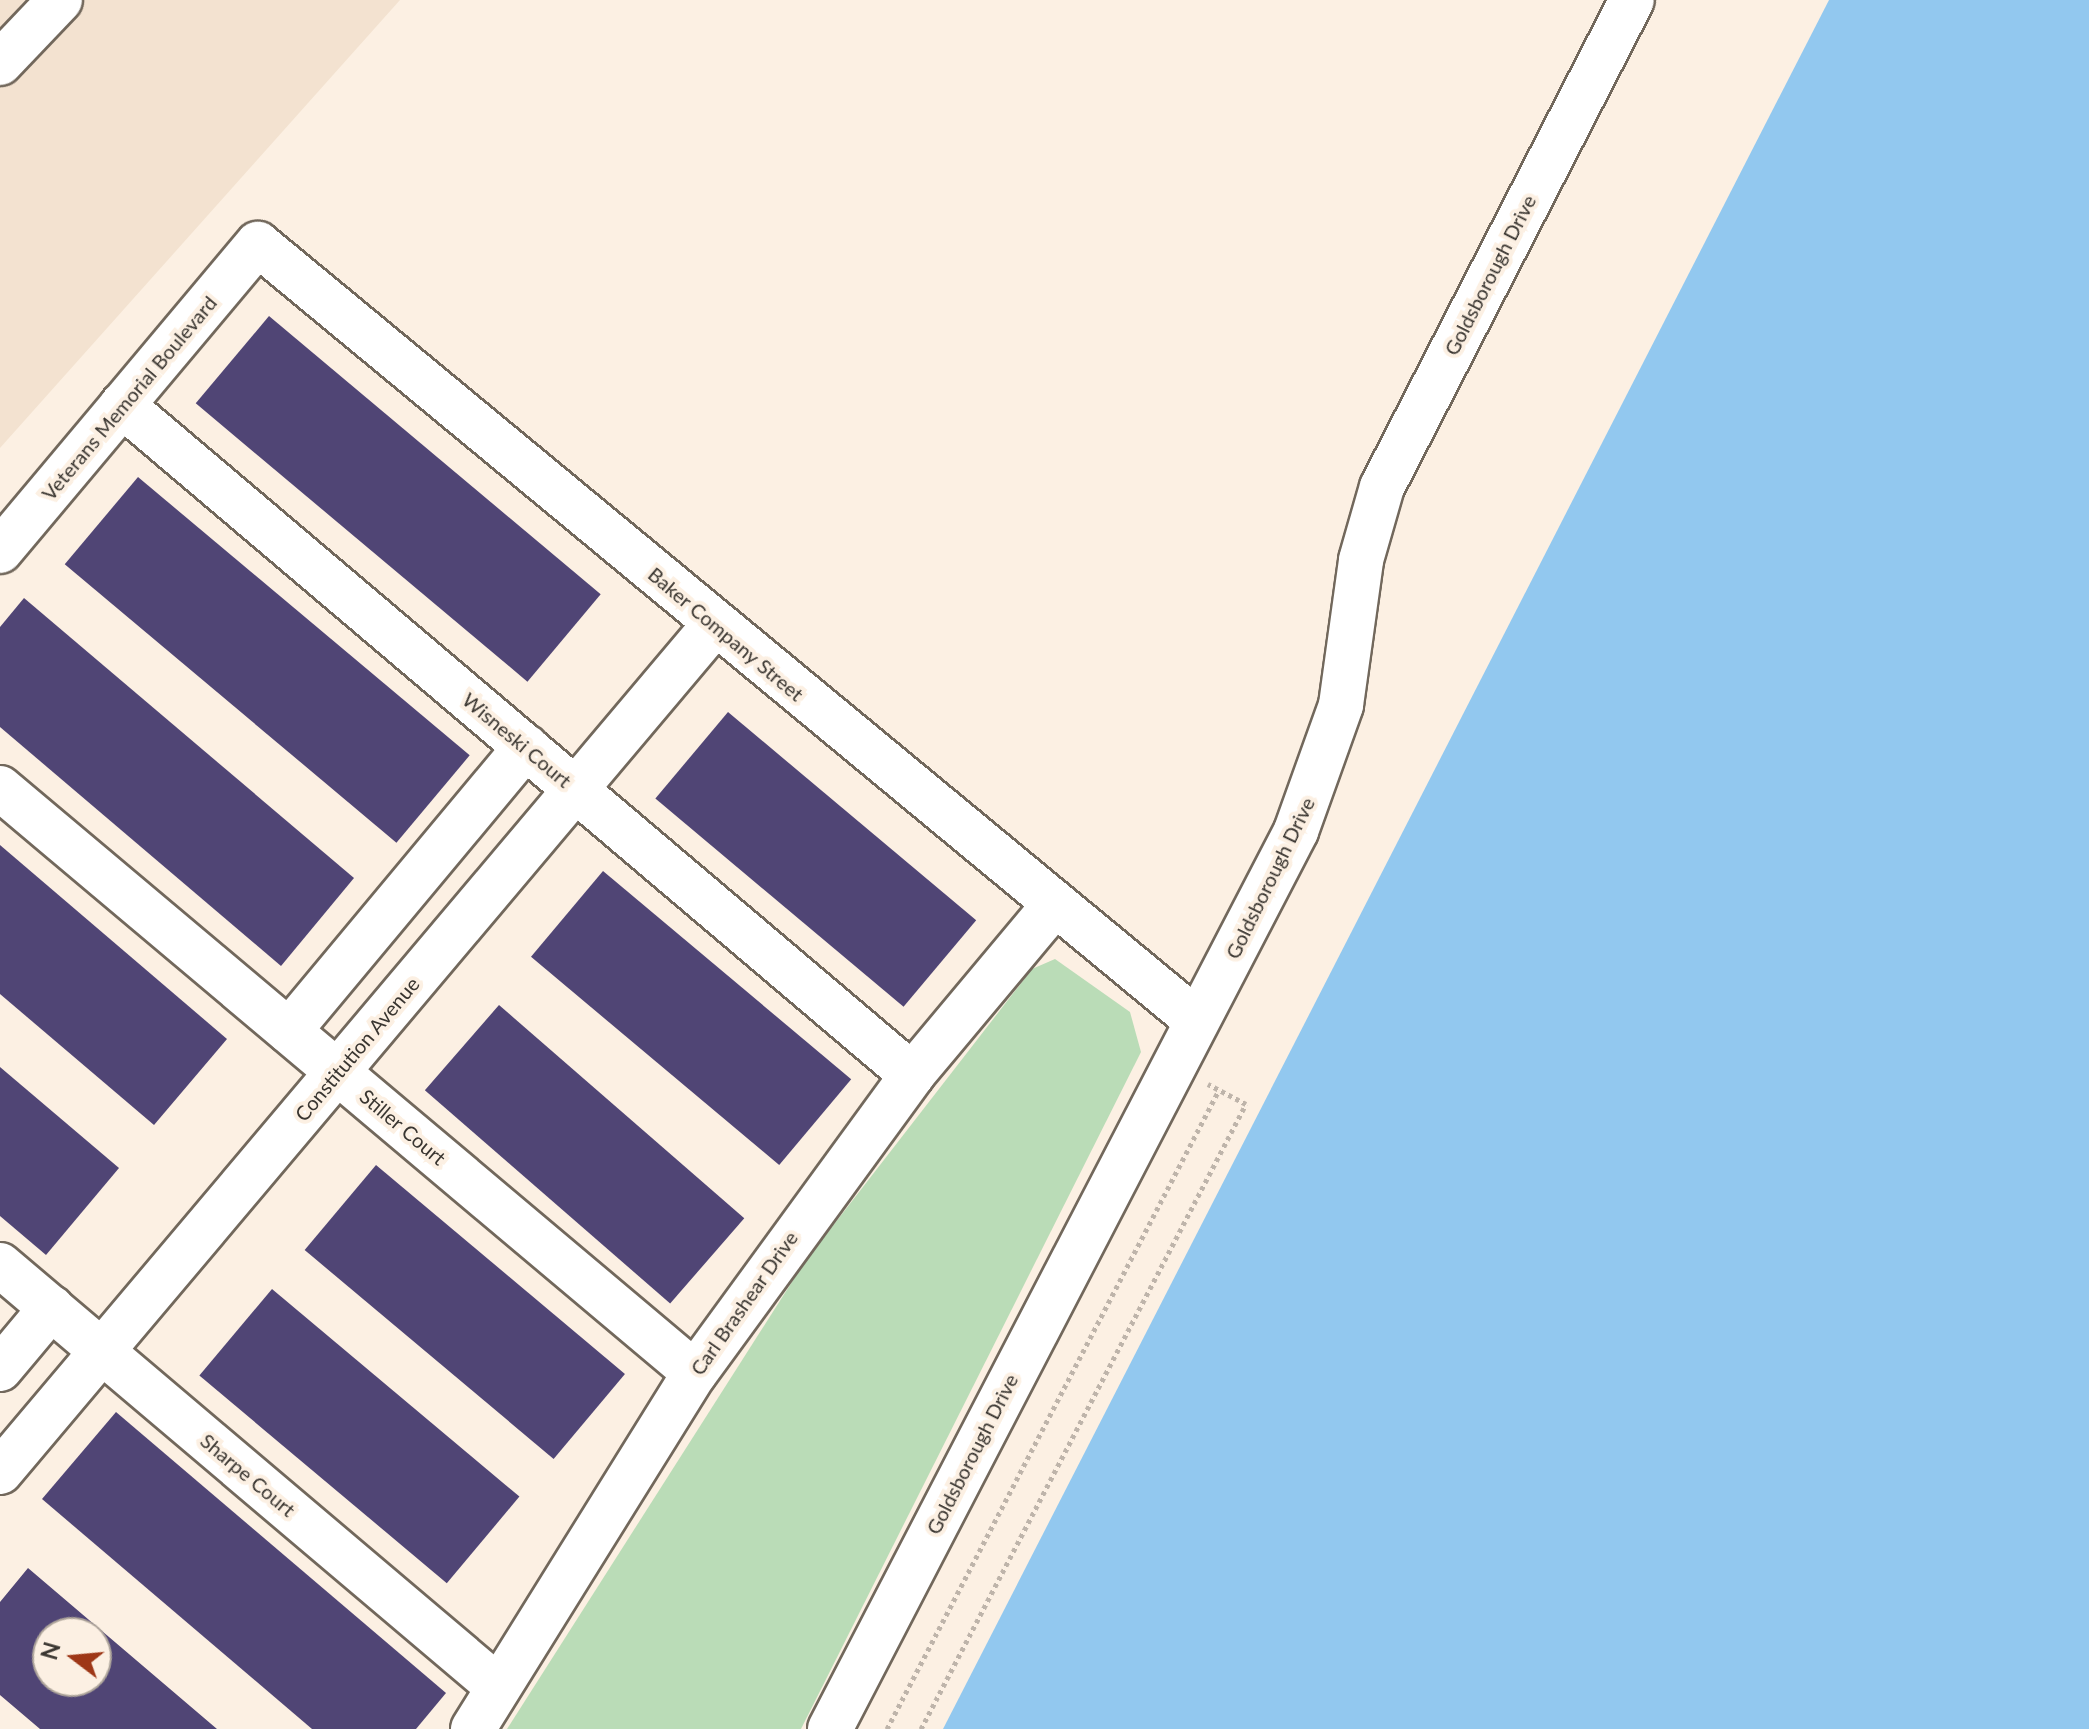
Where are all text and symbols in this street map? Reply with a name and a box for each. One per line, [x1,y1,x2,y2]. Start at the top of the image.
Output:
street label: Goldsborough Drive [1439,191,1541,359]
street label: Veterans Memorial Boulevard [37,291,221,505]
street label: Baker Company Street [643,562,809,706]
street label: Wisneski Court [458,688,576,792]
street label: Goldsborough Drive [1220,793,1320,963]
street label: Constitution Avenue [290,972,424,1126]
street label: Stiller Court [355,1084,451,1170]
street label: Carl Brashear Drive [685,1226,803,1380]
street label: Goldsborough Drive [921,1370,1023,1538]
street label: Sharpe Court [196,1429,300,1521]
north arrow [32,1617,112,1697]
text: N [35,1639,66,1663]

